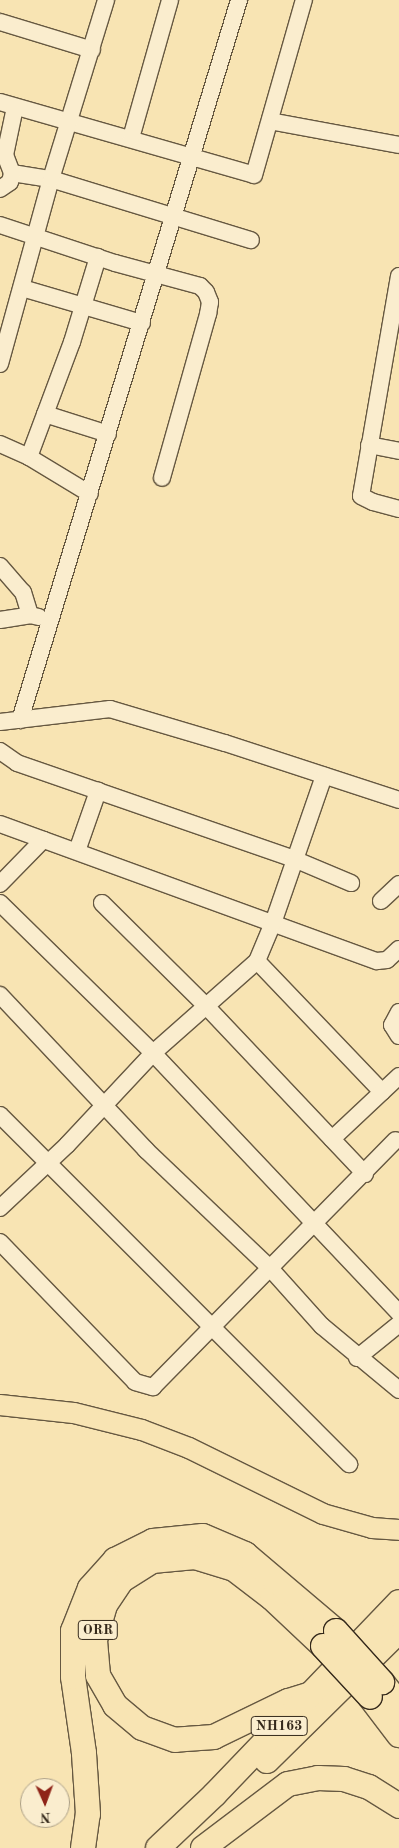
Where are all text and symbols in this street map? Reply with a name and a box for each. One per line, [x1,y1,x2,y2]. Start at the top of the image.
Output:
road number: ORR [77,1618,119,1642]
road number: NH163 [250,1714,308,1738]
north arrow [20,1778,70,1828]
text: N [40,1810,51,1824]

